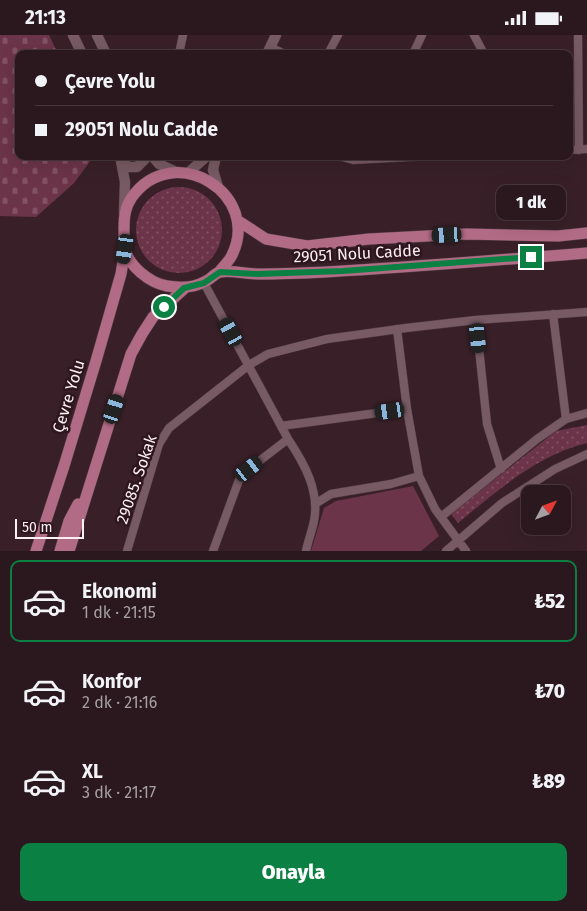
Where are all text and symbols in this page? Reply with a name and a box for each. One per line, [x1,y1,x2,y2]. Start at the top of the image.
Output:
text: 21:13 [25,6,66,29]
text: Çevre Yolu [65,70,155,93]
text: 29051 Nolu Cadde [65,118,218,141]
callout: 1 dk [496,185,566,219]
text: 1 dk [516,193,546,212]
car [431,227,462,243]
car [115,233,134,265]
street label: 29051 Nolu Cadde [293,241,421,266]
route end [520,246,542,268]
route start [153,296,175,318]
car [217,315,244,349]
car [468,322,487,354]
street label: Çevre Yolu [48,357,89,435]
car [102,392,125,426]
car [374,401,405,421]
street label: 29085. Sokak [112,431,161,526]
car [232,454,265,484]
north arrow [521,485,571,535]
map controls [521,485,571,535]
scale bar [15,516,84,539]
text: 50 m [22,519,53,536]
icon: car [22,579,67,624]
text: Ekonomi [82,580,157,603]
text: ₺52 [534,590,565,613]
text: 1 dk · 21:15 [82,603,156,622]
icon: car [22,669,67,714]
text: Konfor [82,670,141,693]
text: ₺70 [535,680,565,703]
text: 2 dk · 21:16 [82,693,157,712]
icon: car [22,759,67,804]
text: XL [82,760,103,783]
text: ₺89 [532,770,565,793]
text: 3 dk · 21:17 [82,783,156,802]
button: Onayla [20,843,567,901]

